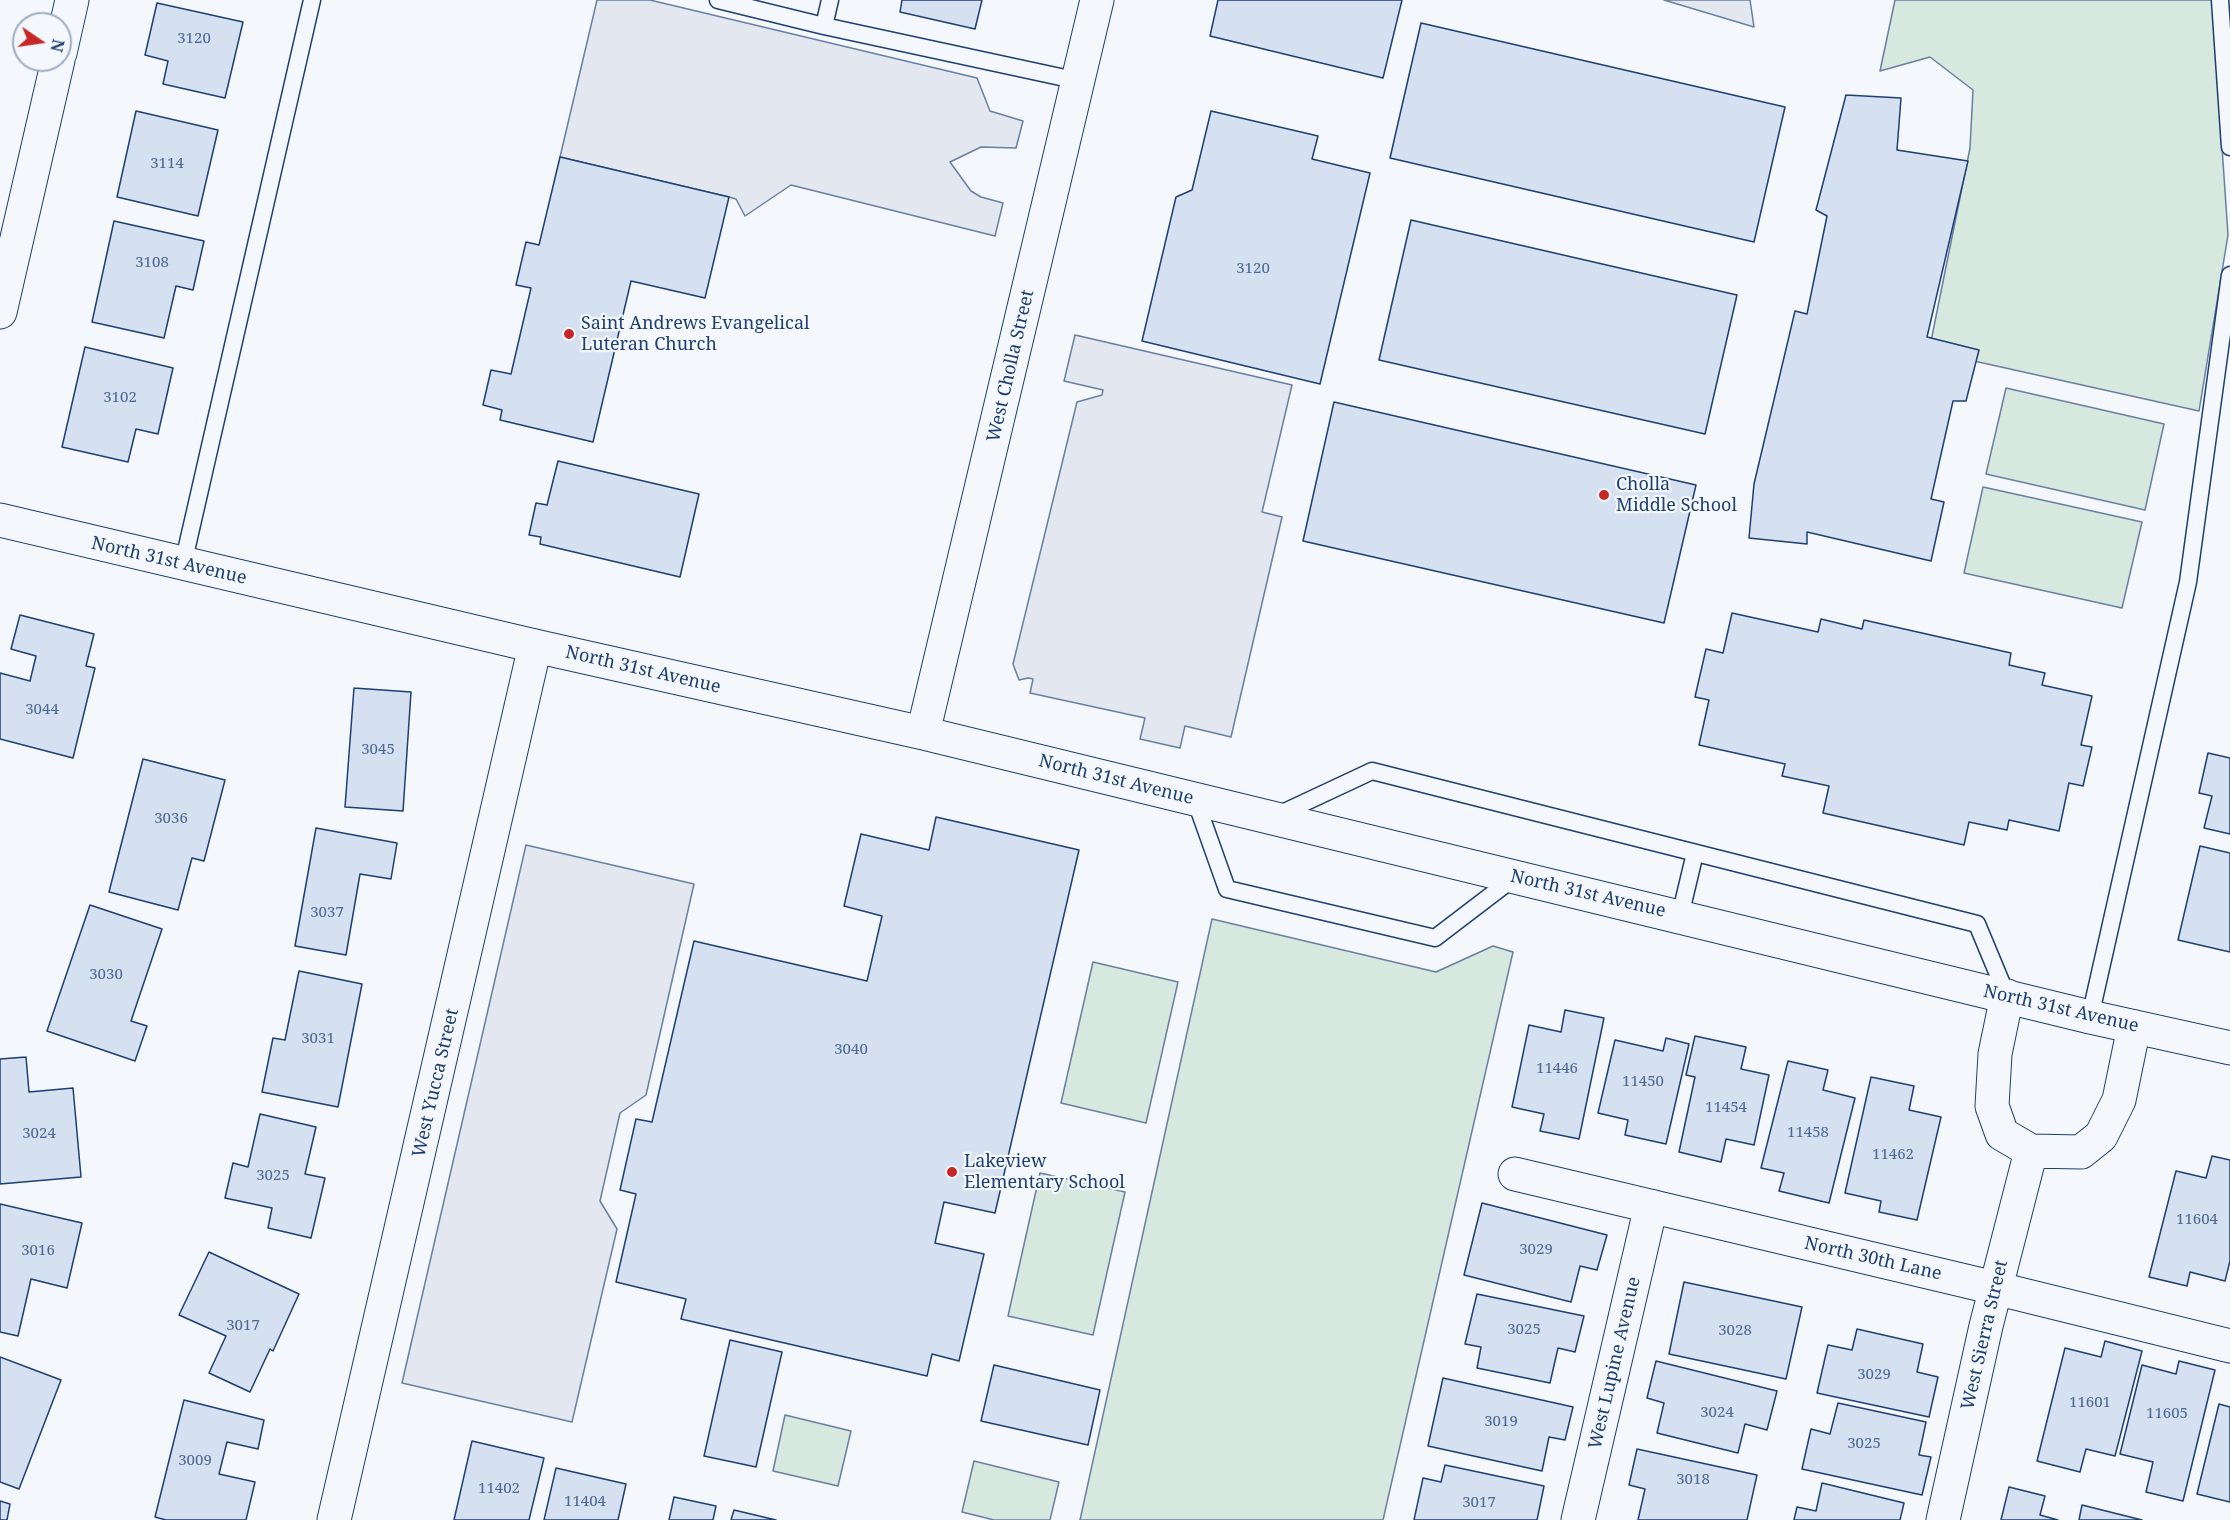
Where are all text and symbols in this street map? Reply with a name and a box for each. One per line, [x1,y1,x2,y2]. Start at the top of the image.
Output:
north arrow [12,12,72,72]
house number: 3120 [177,30,211,48]
text: N [45,37,70,54]
house number: 3114 [150,155,184,173]
house number: 3108 [135,254,169,272]
house number: 3120 [1236,260,1270,278]
street label: West Cholla Street [983,288,1039,444]
place label: Saint Andrews Evangelical Luteran Church [581,313,810,356]
marker: Saint Andrews Evangelical Luteran Church [562,327,576,341]
house number: 3102 [103,389,137,407]
place label: Cholla Middle School [1616,474,1737,516]
marker: Cholla Middle School [1597,488,1611,502]
street label: North 31st Avenue [89,533,249,589]
street label: North 31st Avenue [563,642,723,698]
house number: 3044 [25,701,59,719]
house number: 3045 [361,741,395,759]
street label: North 31st Avenue [1036,750,1196,810]
house number: 3036 [154,810,188,828]
street label: North 31st Avenue [1508,866,1668,922]
house number: 3037 [310,904,344,922]
house number: 3030 [89,966,123,984]
street label: North 31st Avenue [1981,981,2141,1037]
street label: West Yucca Street [408,1007,464,1159]
house number: 3031 [301,1030,335,1048]
house number: 3040 [834,1041,868,1059]
house number: 11446 [1536,1060,1578,1078]
house number: 11450 [1622,1073,1664,1091]
house number: 11454 [1705,1099,1747,1117]
house number: 11458 [1787,1124,1829,1142]
house number: 3024 [22,1125,56,1143]
house number: 11462 [1872,1146,1914,1164]
place label: Lakeview Elementary School [964,1151,1125,1194]
marker: Lakeview Elementary School [945,1165,959,1179]
house number: 3025 [256,1167,290,1185]
house number: 11604 [2176,1211,2218,1229]
street label: North 30th Lane [1802,1233,1944,1285]
house number: 3029 [1519,1241,1553,1259]
house number: 3016 [21,1242,55,1260]
street label: West Sierra Street [1957,1258,2013,1412]
street label: West Lupine Avenue [1585,1275,1645,1451]
house number: 3017 [226,1317,260,1335]
house number: 3025 [1507,1321,1541,1339]
house number: 3028 [1718,1322,1752,1340]
house number: 3029 [1857,1366,1891,1384]
house number: 11601 [2069,1394,2111,1412]
house number: 3024 [1700,1404,1734,1422]
house number: 11605 [2146,1405,2188,1423]
house number: 3019 [1484,1413,1518,1431]
house number: 3025 [1847,1435,1881,1453]
house number: 3009 [178,1452,212,1470]
house number: 3018 [1676,1471,1710,1489]
house number: 11402 [478,1480,520,1498]
house number: 11404 [564,1493,606,1511]
house number: 3017 [1462,1494,1496,1512]

